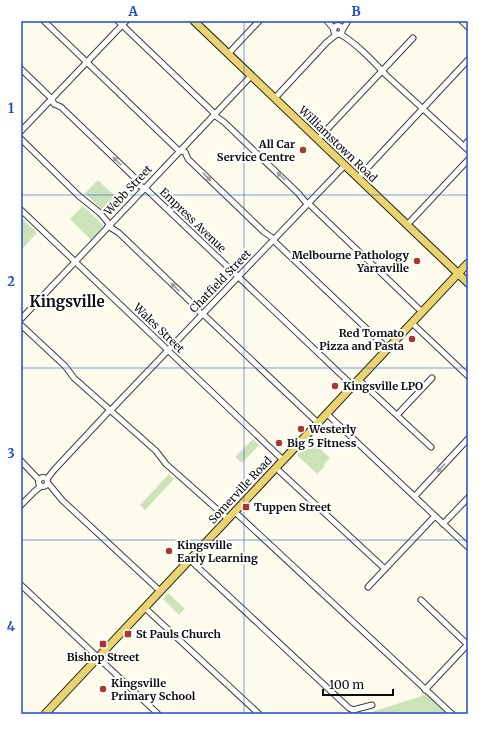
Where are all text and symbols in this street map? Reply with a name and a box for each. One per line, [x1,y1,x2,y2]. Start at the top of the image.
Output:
text: A [127,3,138,20]
text: B [351,3,361,20]
text: 1 [8,100,14,117]
street label: Williamstown Road [295,102,380,185]
place label: All Car Service Centre [217,137,295,164]
marker: All Car Service Centre [298,145,308,155]
one-way arrow [113,157,122,166]
street label: Webb Street [101,162,155,219]
one-way arrow [202,172,212,181]
one-way arrow [276,172,285,181]
street label: Empress Avenue [157,185,229,255]
street label: Chatfield Street [186,246,254,315]
place label: Melbourne Pathology Yarraville [292,248,409,275]
marker: Melbourne Pathology Yarraville [412,256,422,266]
text: 2 [7,273,15,290]
one-way arrow [170,282,180,292]
district label: Kingsville [29,292,105,311]
street label: Wales Street [130,300,188,356]
place label: Red Tomato Pizza and Pasta [319,326,404,353]
marker: Red Tomato Pizza and Pasta [407,334,417,344]
place label: Kingsville LPO [343,379,423,393]
marker: Kingsville LPO [330,381,340,391]
place label: Westerly [308,422,357,436]
marker: Westerly [296,424,306,434]
place label: Big 5 Fitness [287,436,357,450]
marker: Big 5 Fitness [274,438,284,448]
text: 3 [7,445,15,462]
street label: Somerville Road [205,453,275,526]
one-way arrow [437,463,446,473]
place label: Tuppen Street [254,500,332,514]
marker: Tuppen Street [241,502,251,512]
place label: Kingsville Early Learning [177,538,258,565]
marker: Kingsville Early Learning [164,546,174,556]
text: 4 [7,618,16,635]
place label: St Pauls Church [136,627,221,641]
marker: St Pauls Church [123,629,133,639]
marker: Bishop Street [98,639,108,649]
place label: Bishop Street [67,650,140,664]
scale bar [323,671,393,697]
place label: Kingsville Primary School [111,676,196,703]
text: 100 m [329,677,364,692]
marker: Kingsville Primary School [98,684,108,694]

